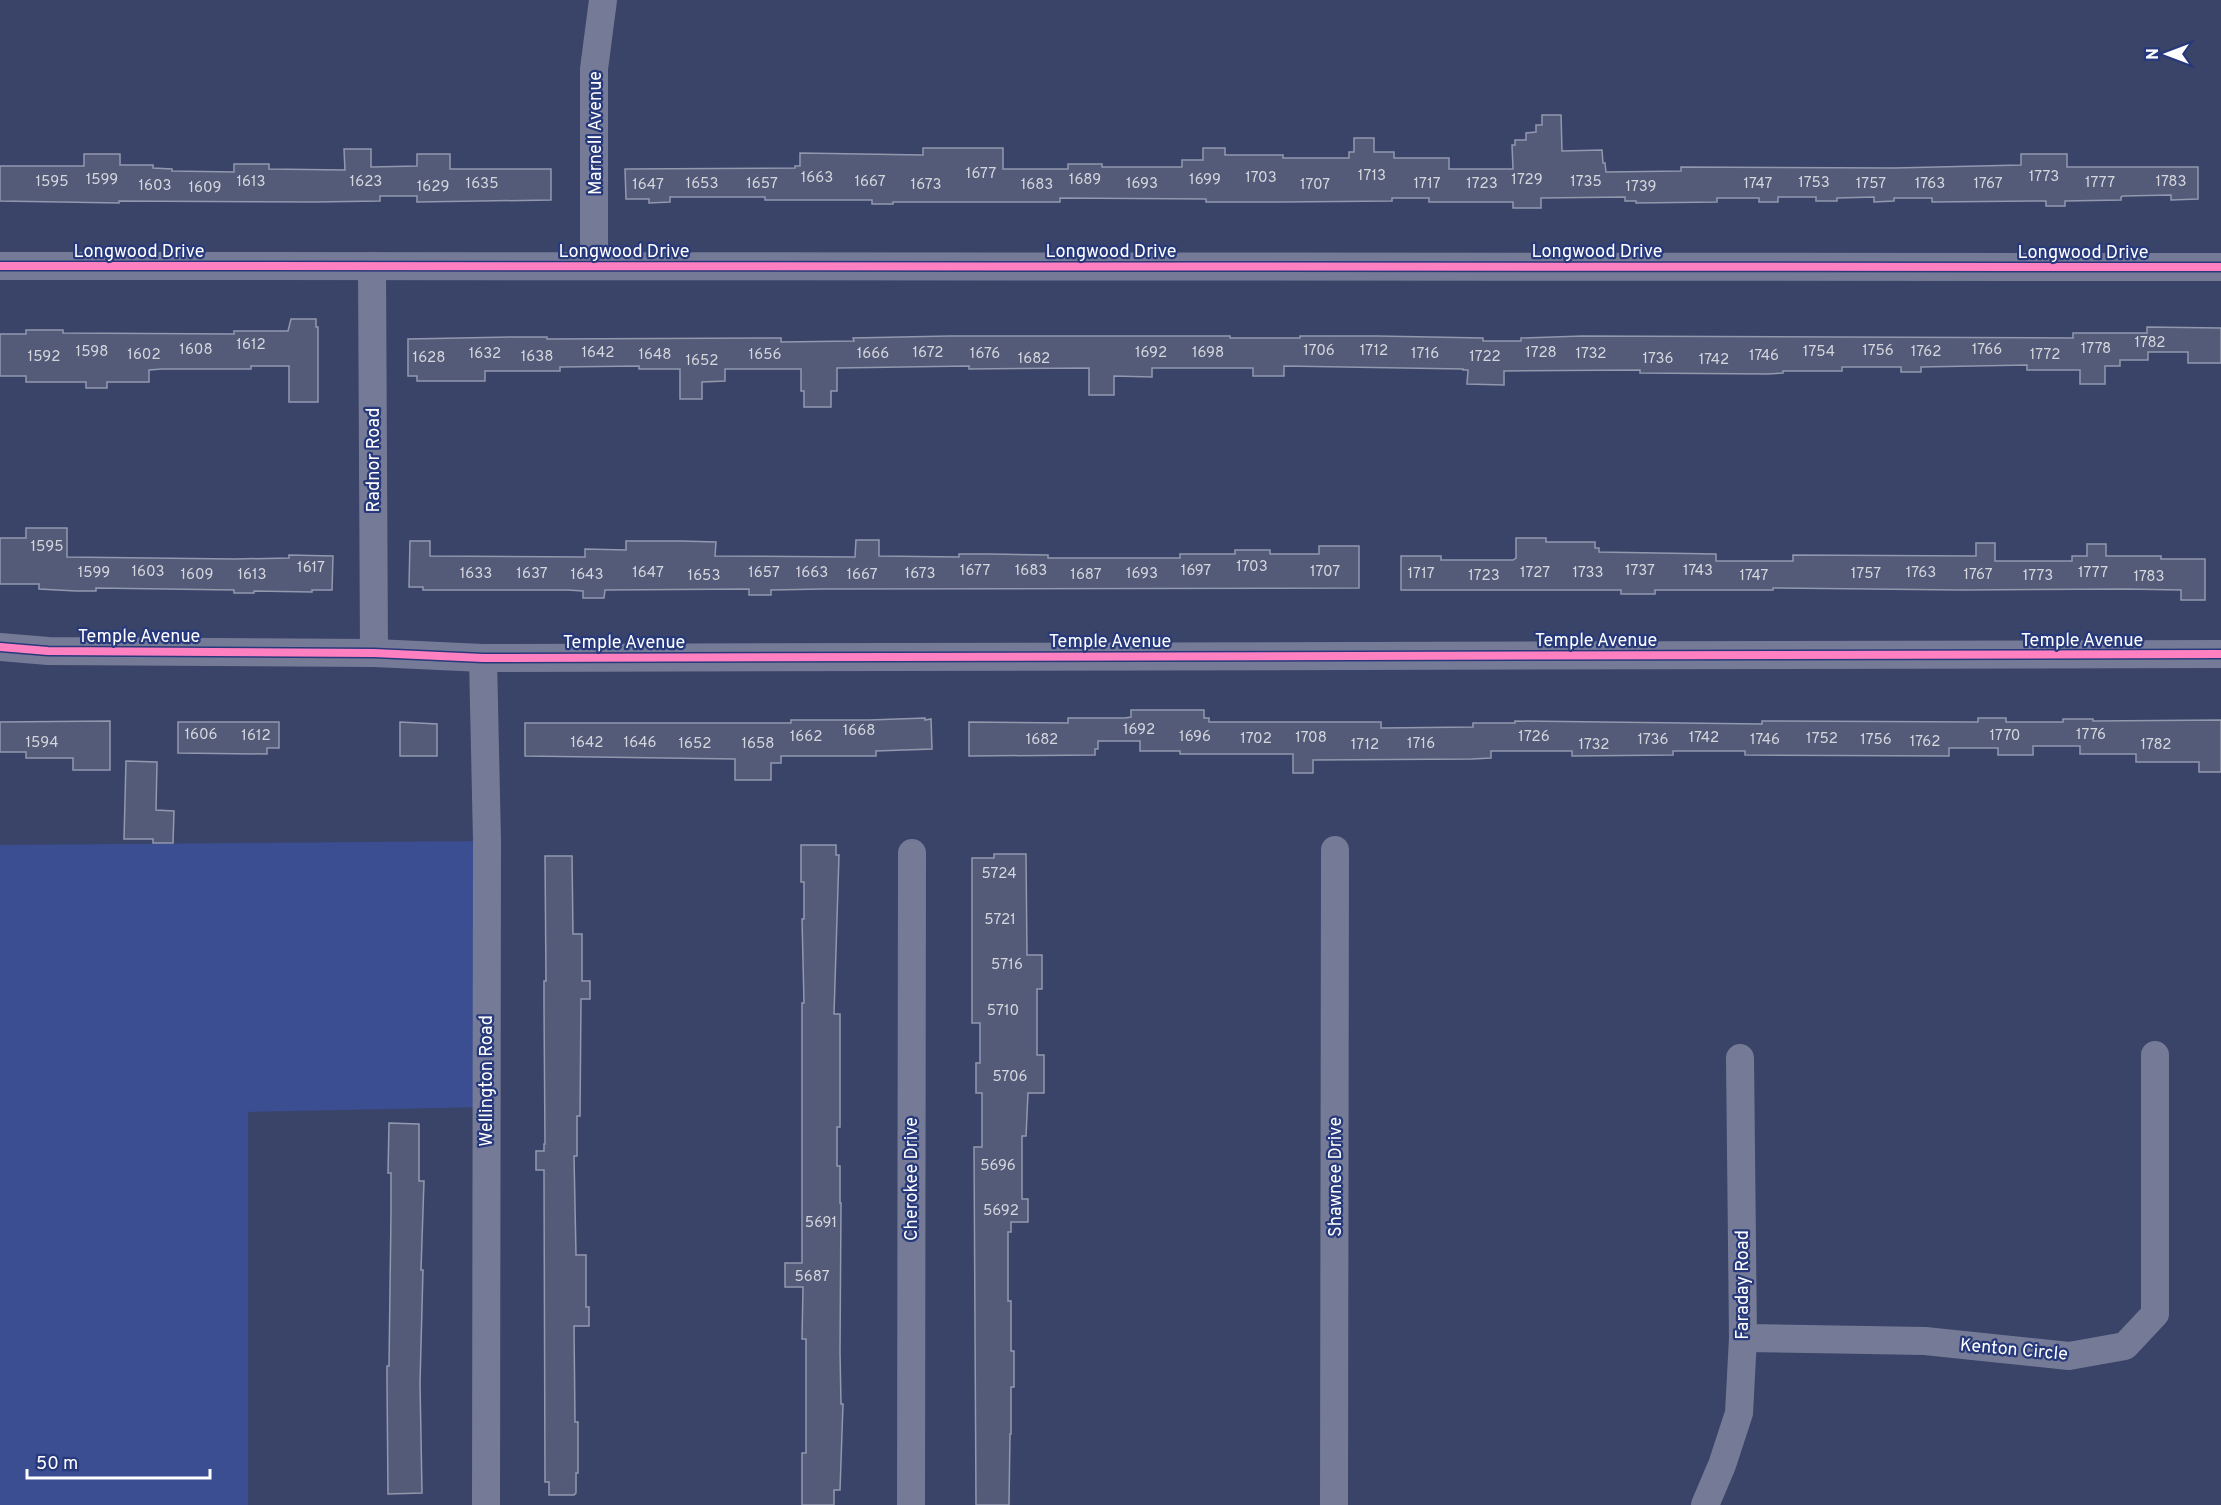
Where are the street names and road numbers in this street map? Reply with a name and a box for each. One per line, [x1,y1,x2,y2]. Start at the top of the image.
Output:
street label: Marnell Avenue [585,71,608,195]
street label: Longwood Drive [74,241,204,264]
street label: Longwood Drive [559,241,689,264]
street label: Longwood Drive [1046,241,1176,264]
street label: Longwood Drive [1532,241,1662,264]
street label: Longwood Drive [2018,242,2148,265]
street label: Radnor Road [363,408,386,512]
street label: Temple Avenue [78,626,200,649]
street label: Temple Avenue [1535,630,1657,653]
street label: Temple Avenue [2021,630,2143,653]
street label: Temple Avenue [1049,631,1171,654]
street label: Temple Avenue [563,632,685,655]
street label: Wellington Road [476,1015,499,1147]
street label: Cherokee Drive [901,1117,924,1241]
street label: Shawnee Drive [1325,1117,1348,1237]
street label: Faraday Road [1732,1230,1755,1340]
street label: Kenton Circle [1959,1334,2069,1367]

